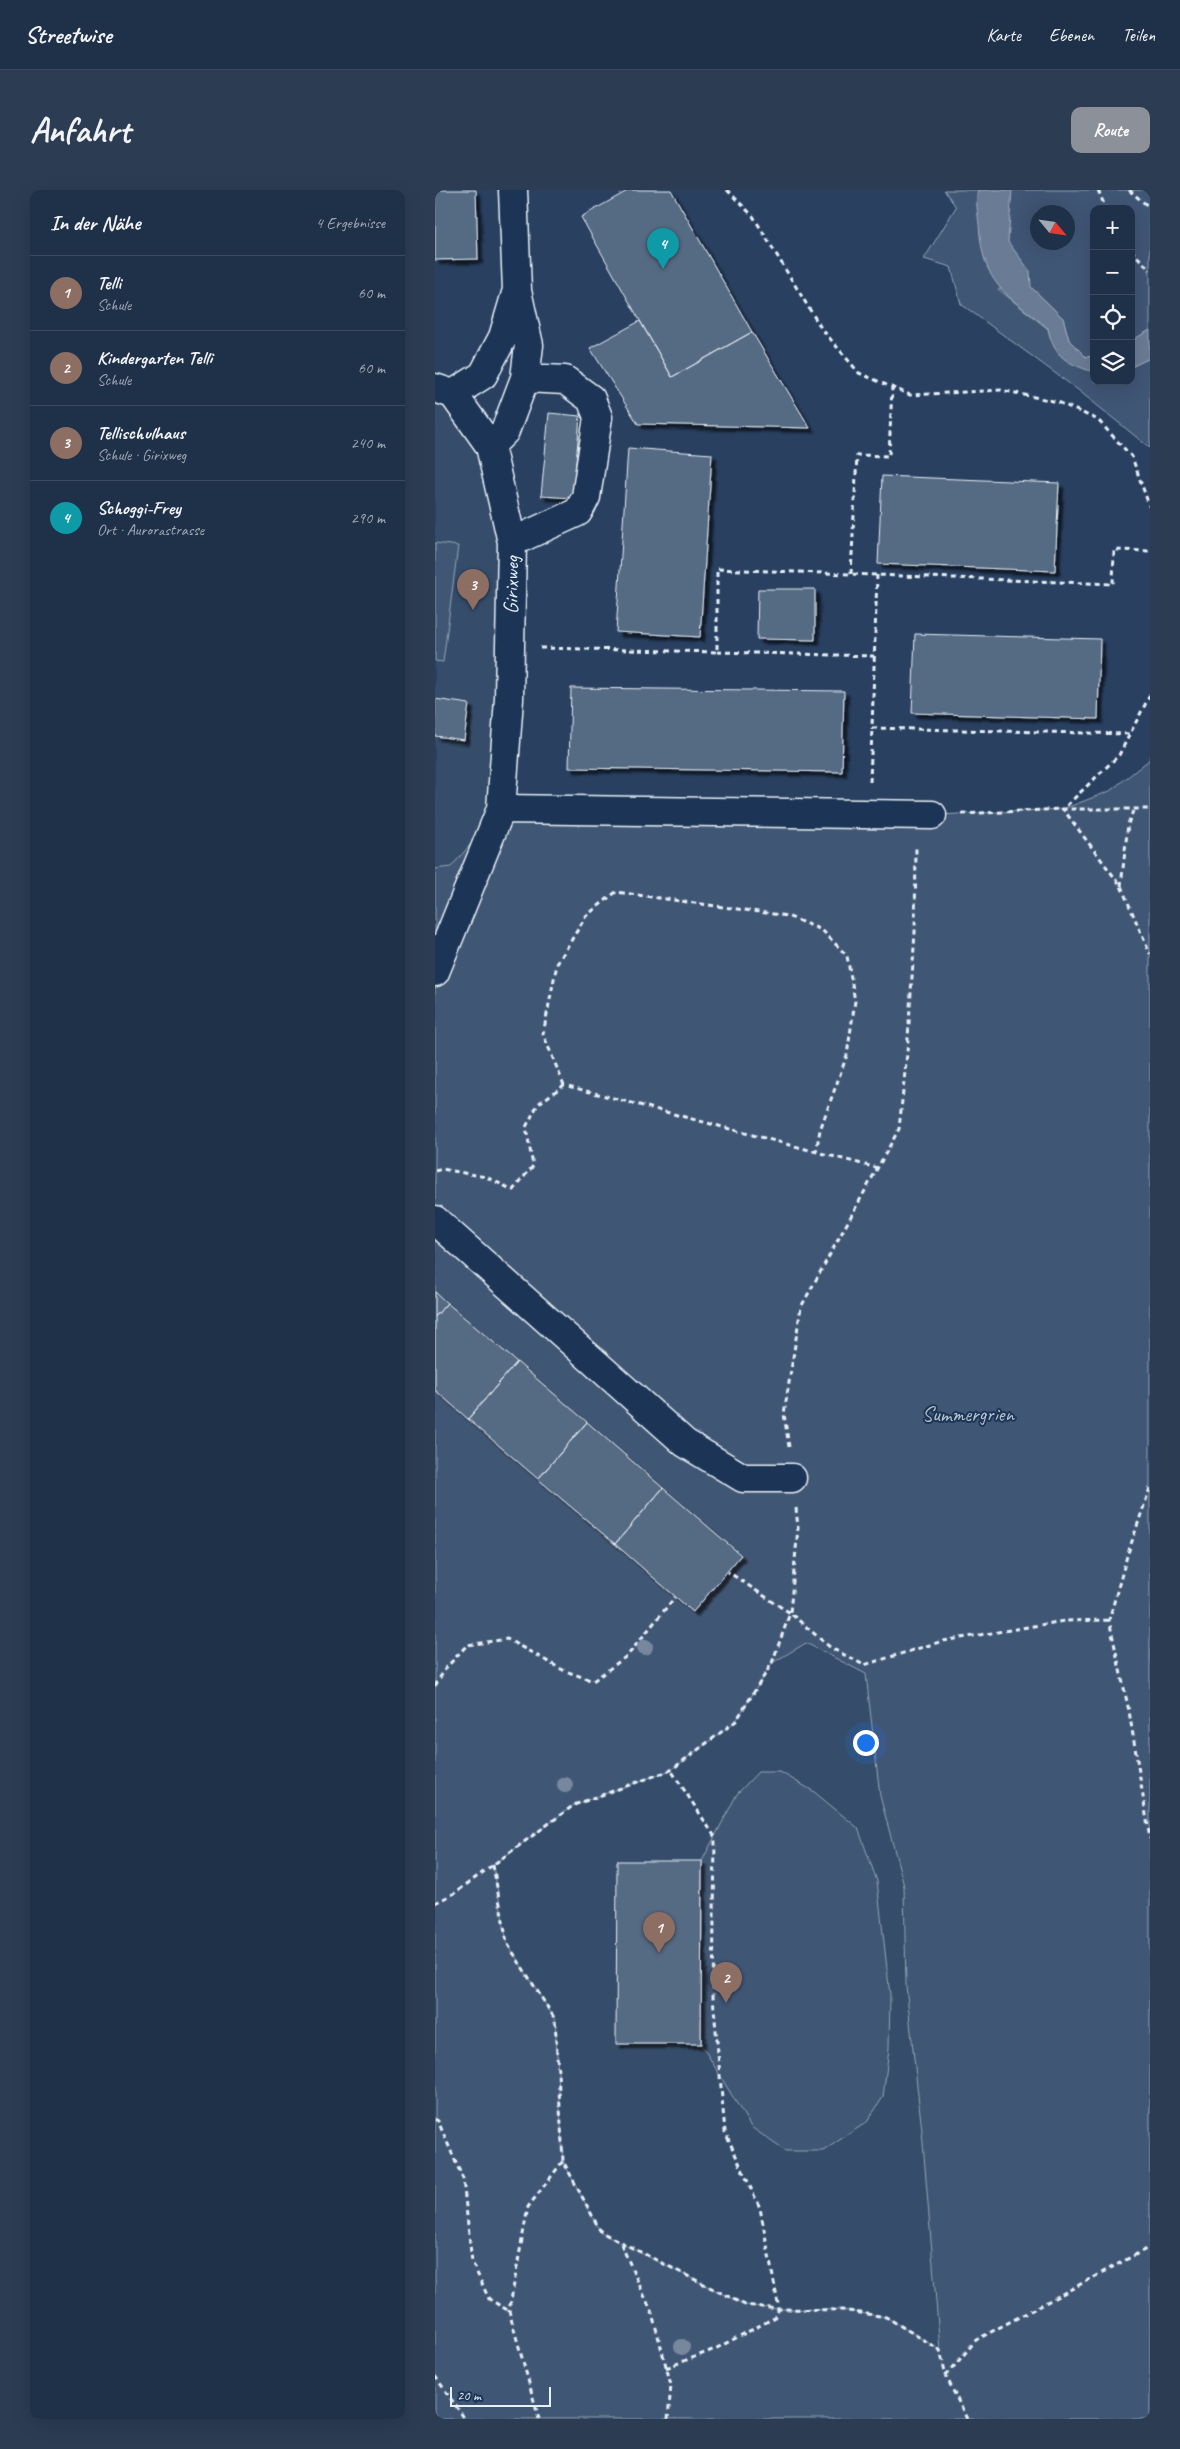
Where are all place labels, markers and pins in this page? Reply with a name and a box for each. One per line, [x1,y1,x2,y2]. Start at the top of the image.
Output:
pin: 4 [647,228,679,269]
pin: 3 [457,569,489,610]
pin: 1 [643,1912,675,1953]
pin: 2 [710,1962,742,2003]

